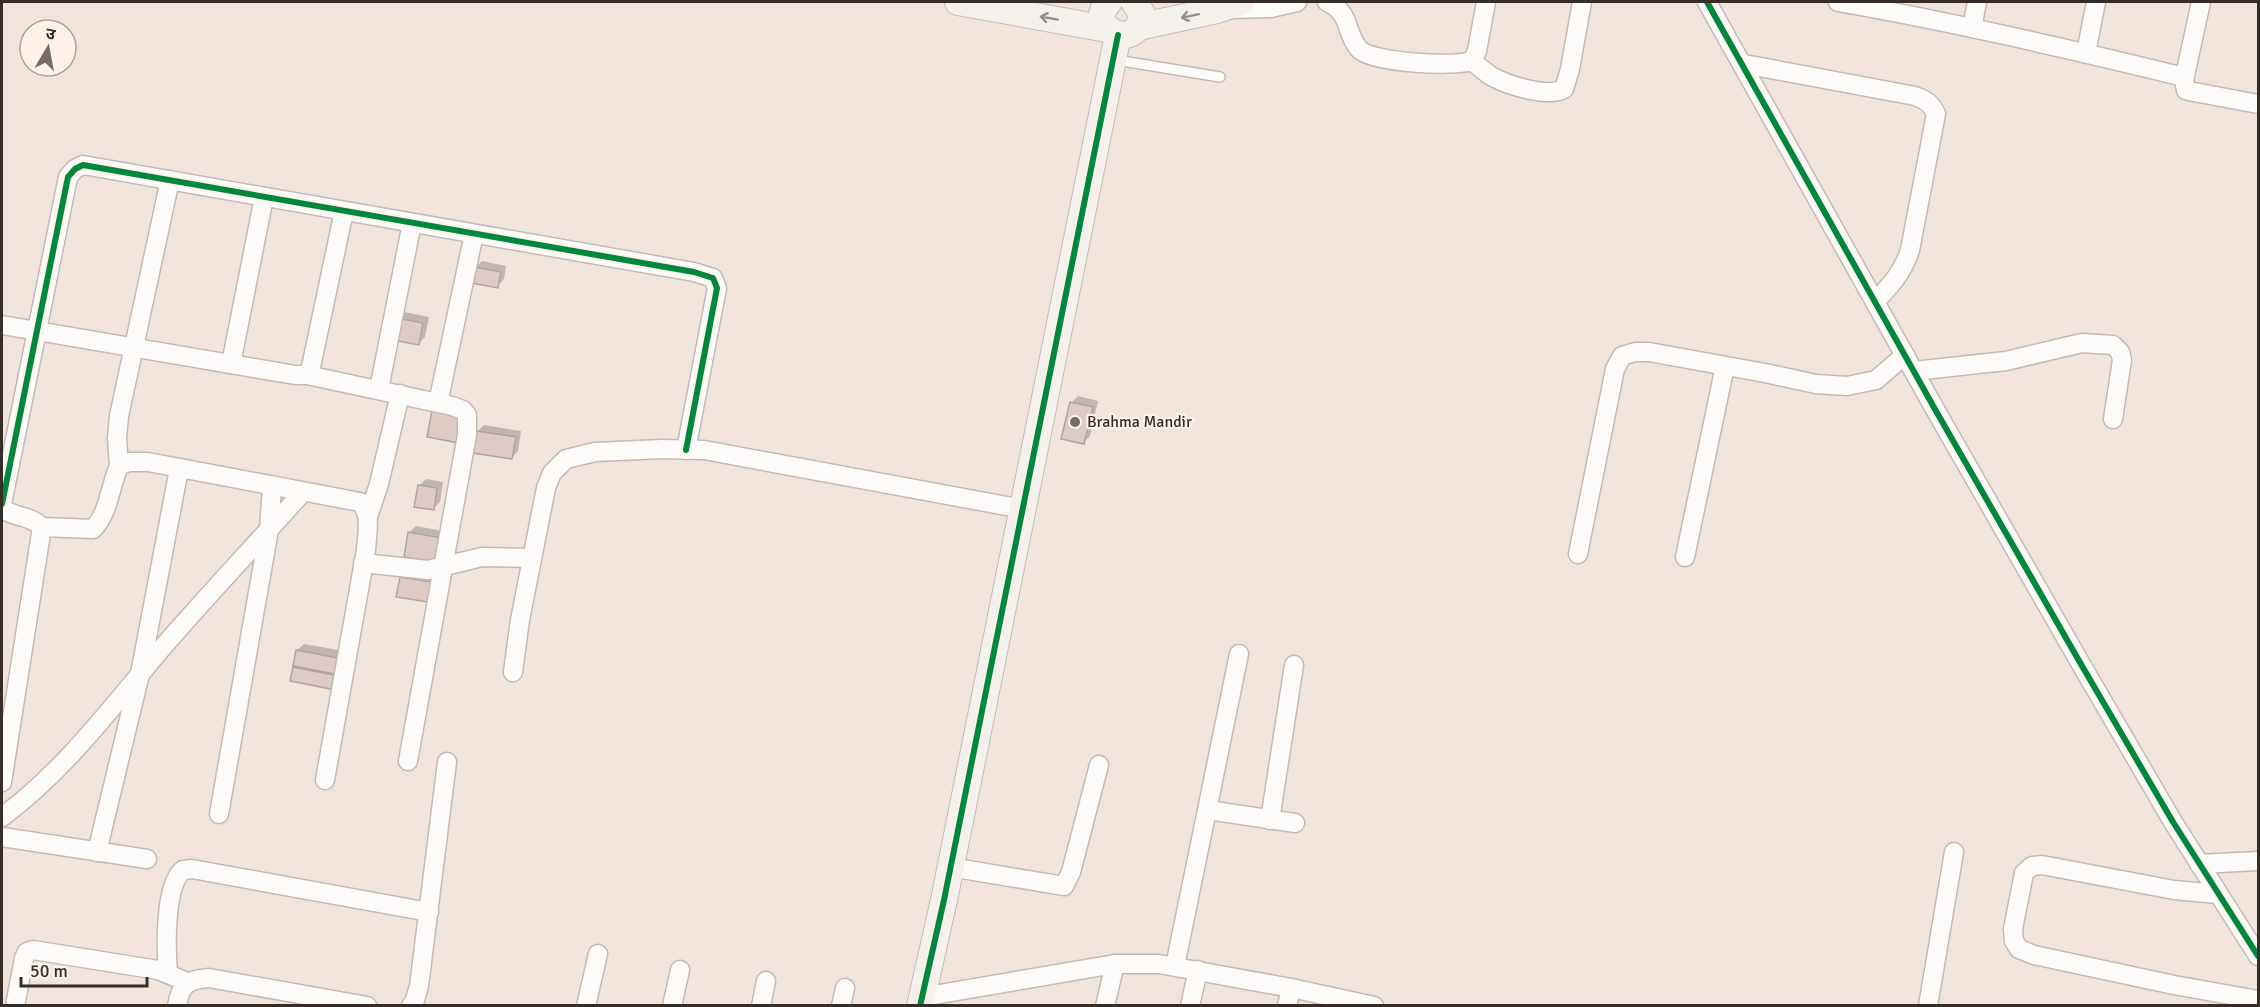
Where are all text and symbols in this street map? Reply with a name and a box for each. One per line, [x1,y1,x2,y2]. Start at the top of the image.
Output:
one-way arrow [1181,10,1200,22]
one-way arrow [1040,12,1060,23]
north arrow [18,18,78,78]
text: उ [44,24,57,45]
place label: Brahma Mandir [1087,412,1192,432]
marker: Brahma Mandir [1068,415,1082,429]
scale bar [21,950,147,988]
text: 50 m [30,960,68,982]

